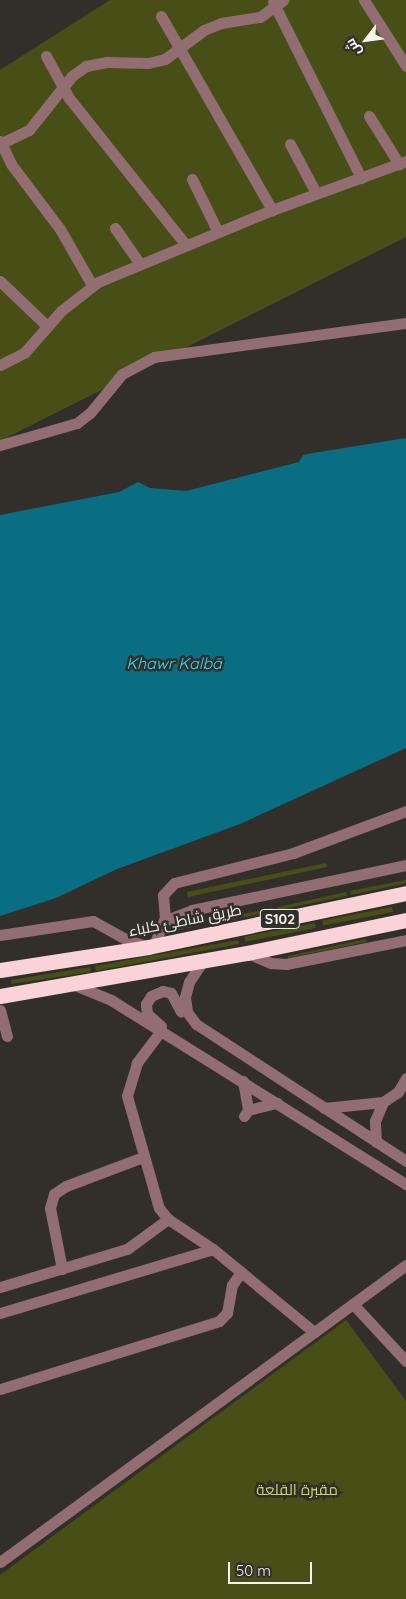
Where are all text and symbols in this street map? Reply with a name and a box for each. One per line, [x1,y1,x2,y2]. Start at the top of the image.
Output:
north arrow [341,15,391,65]
text: ش [341,35,365,60]
water label: Khawr Kalbā [126,653,222,673]
street label: طريق شاطئ كلباء [127,900,243,940]
road number: S102 [259,908,301,931]
park label: مقبرة القلعة [256,1481,338,1499]
scale bar [231,1552,315,1584]
text: 50 m [236,1561,271,1580]

